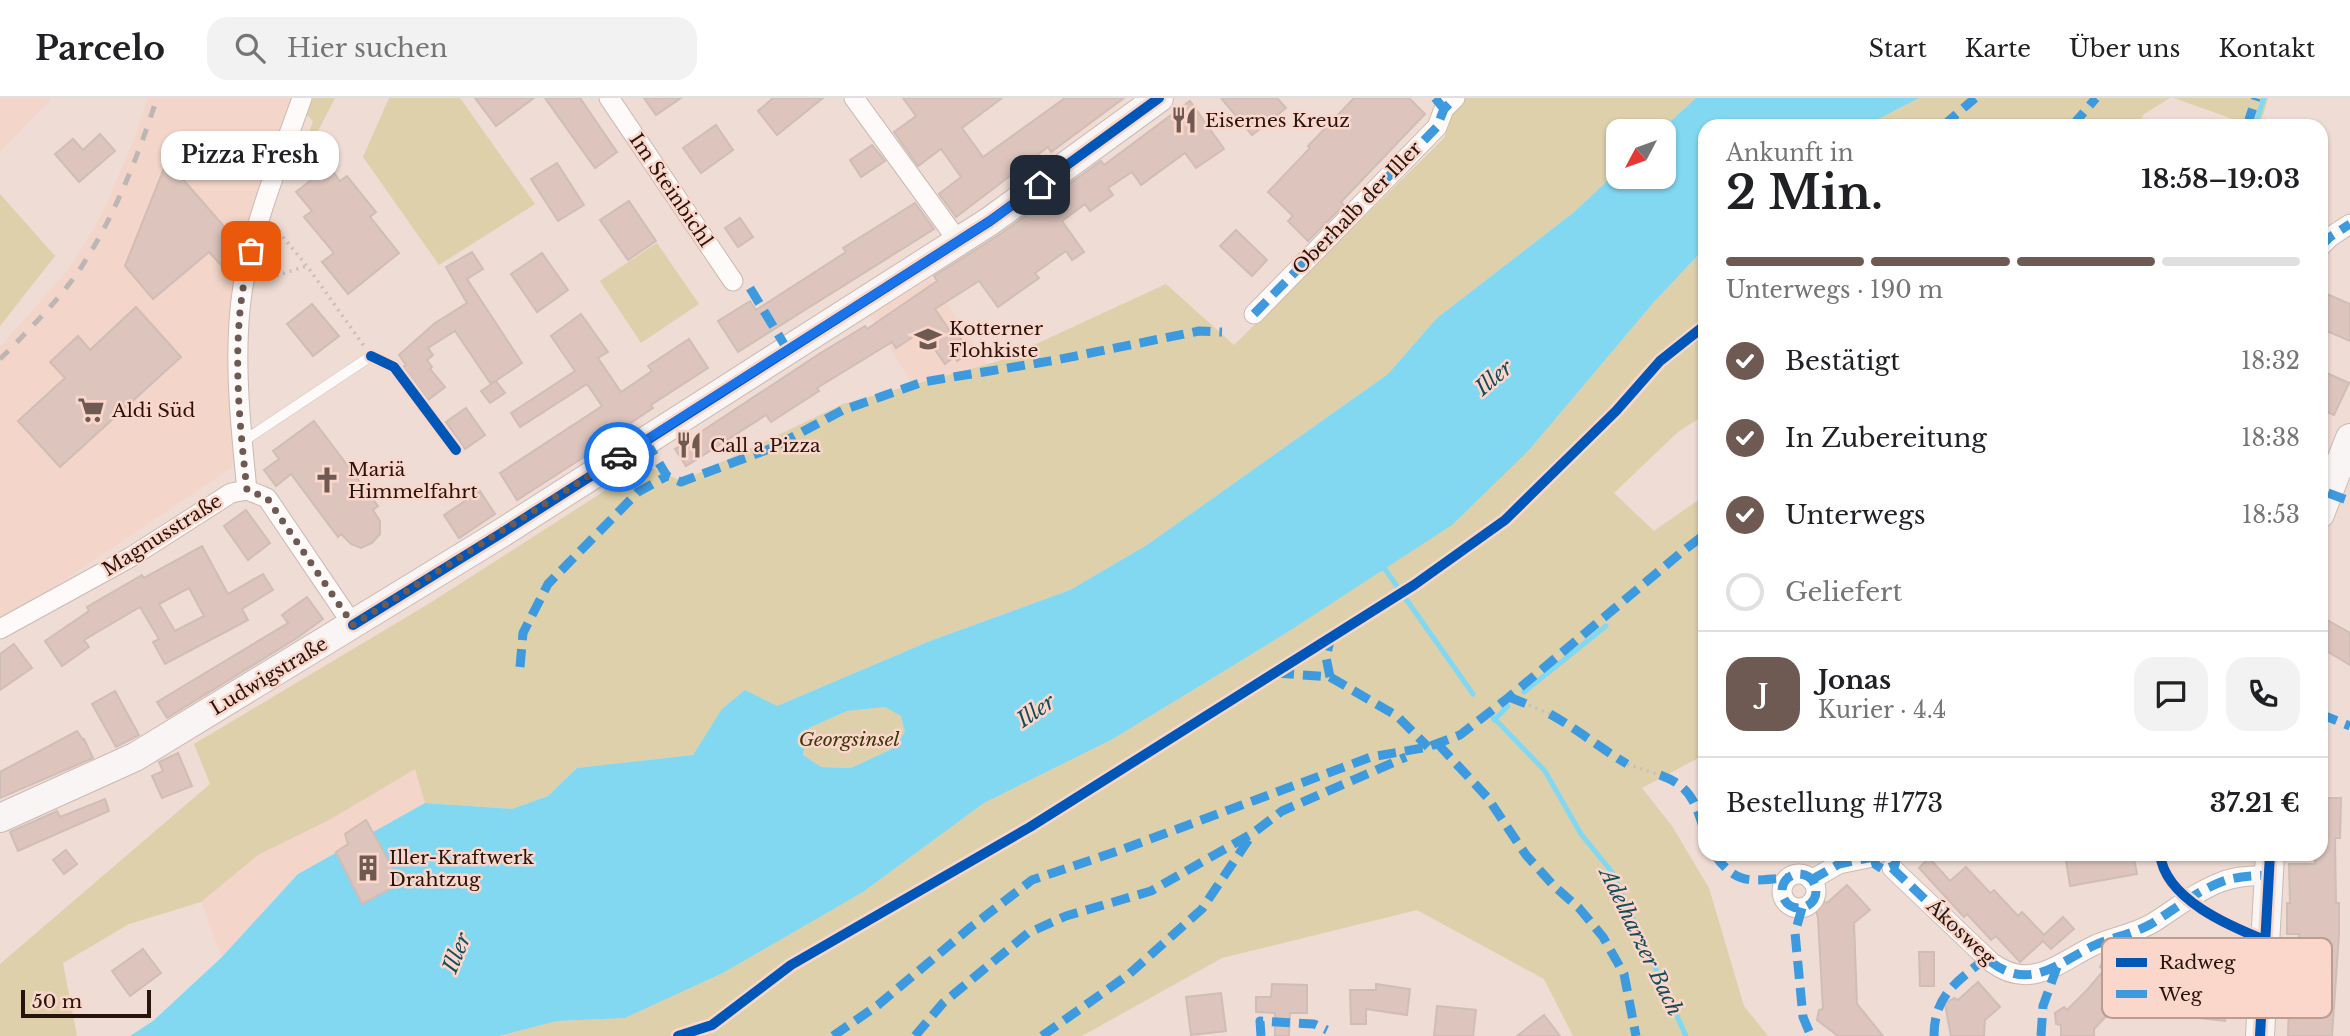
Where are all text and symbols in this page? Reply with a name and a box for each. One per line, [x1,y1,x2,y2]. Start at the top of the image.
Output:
search box [207,17,697,80]
text: Parcelo [35,28,165,69]
icon: search [231,29,269,67]
text: Hier suchen [287,32,448,64]
text: Start [1869,34,1927,63]
text: Karte [1965,34,2031,63]
text: Über uns [2069,34,2181,63]
text: Kontakt [2219,34,2315,63]
restaurant icon: Eisernes Kreuz [1169,105,1199,135]
place label: Eisernes Kreuz [1205,109,1350,132]
north arrow [1606,119,1676,189]
map controls [1606,119,1676,189]
street label: Im Steinbichl [625,129,717,251]
callout: Pizza Fresh [162,132,340,181]
street label: Oberhalb der Iller [1288,137,1426,279]
text: Ankunft in [1726,139,1854,167]
text: Pizza Fresh [181,141,319,169]
pin [1010,155,1070,215]
text: 18:58–19:03 [2141,163,2300,195]
text: 2 Min. [1726,164,1883,221]
icon: home [1021,166,1059,204]
pin [221,221,281,281]
icon: bag [232,232,270,270]
text: Unterwegs · 190 m [1726,276,1943,304]
place label: Kotterner Flohkiste [949,317,1043,362]
school or university icon: Kotterner Flohkiste [913,324,943,354]
icon: check [1726,342,1764,380]
text: Bestätigt [1785,345,1900,377]
text: 18:32 [2241,347,2300,375]
water label: Iller [1469,354,1519,402]
supermarket icon: Aldi Süd [76,395,106,425]
place label: Aldi Süd [111,399,196,422]
icon: check [1726,419,1764,457]
courier [584,422,654,492]
text: In Zubereitung [1785,422,1987,454]
text: 18:38 [2241,424,2300,452]
restaurant icon: Call a Pizza [674,430,704,460]
place label: Call a Pizza [710,434,821,457]
icon: car [600,438,638,476]
place label: Mariä Himmelfahrt [348,458,478,503]
church icon: Mariä Himmelfahrt [312,465,342,495]
street label: Magnusstraße [98,489,226,581]
icon: check [1726,496,1764,534]
text: Unterwegs [1785,499,1926,531]
text: 18:53 [2242,501,2300,529]
text: Geliefert [1785,576,1902,608]
street label: Ludwigstraße [206,632,332,720]
button: chat [2134,657,2208,731]
button: phone [2226,657,2300,731]
text: Jonas [1818,664,1891,696]
text: J [1758,678,1768,710]
water label: Iller [1011,688,1061,734]
text: Kurier · 4.4 [1818,696,1946,724]
park label: Georgsinsel [799,728,899,751]
text: Bestellung #1773 [1726,787,1943,819]
text: 37.21 € [2210,787,2300,819]
place label: Iller-Kraftwerk Drahtzug [389,846,534,891]
building icon: Iller-Kraftwerk Drahtzug [353,853,383,883]
water label: Adelharzer Bach [1593,861,1688,1020]
street label: Ákosweg [1921,894,2000,970]
water label: Iller [437,928,477,978]
legend [2102,938,2332,1018]
text: Radweg [2159,951,2236,974]
text: Weg [2158,983,2203,1006]
scale bar [21,987,150,1019]
text: 50 m [32,990,82,1013]

